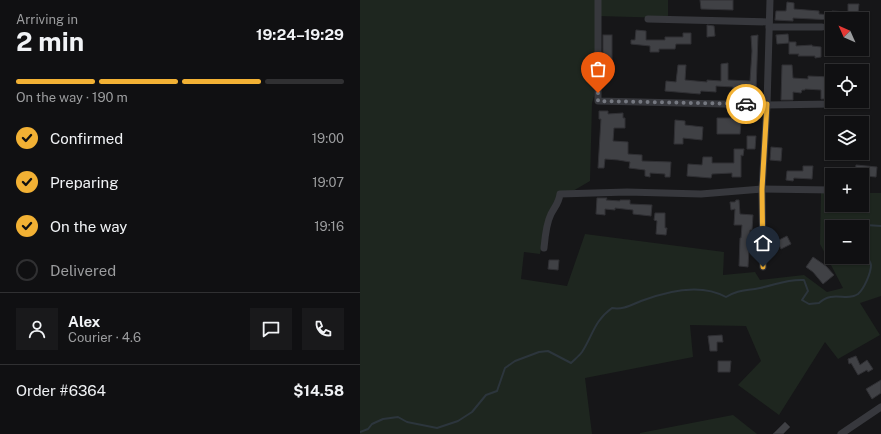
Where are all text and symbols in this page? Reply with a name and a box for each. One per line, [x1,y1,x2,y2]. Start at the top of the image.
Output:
text: Arriving in [16,12,78,27]
north arrow [825,12,869,56]
map controls [825,12,869,264]
text: 2 min [16,26,84,57]
text: 19:24–19:29 [256,26,344,43]
pin [581,52,615,93]
icon: bag [587,58,609,80]
button: locate [825,64,869,108]
courier [726,84,766,124]
text: On the way · 190 m [16,90,128,105]
icon: car [735,93,757,115]
button: layers [825,116,869,160]
icon: check [16,127,38,149]
text: Confirmed [50,130,123,147]
text: 19:00 [312,131,344,146]
button: + [825,168,869,212]
icon: check [16,171,38,193]
text: Preparing [50,174,119,191]
text: 19:07 [312,175,344,190]
icon: check [16,215,38,237]
text: On the way [50,218,127,235]
text: 19:16 [314,219,344,234]
button: − [825,220,869,264]
pin [746,226,780,267]
icon: home [752,232,774,254]
text: Delivered [50,262,116,279]
button: person [16,308,58,350]
button: chat [250,308,292,350]
button: phone [302,308,344,350]
text: Alex [68,313,100,330]
text: Courier · 4.6 [68,330,141,345]
text: Order #6364 [16,382,106,399]
text: $14.58 [293,382,344,399]

